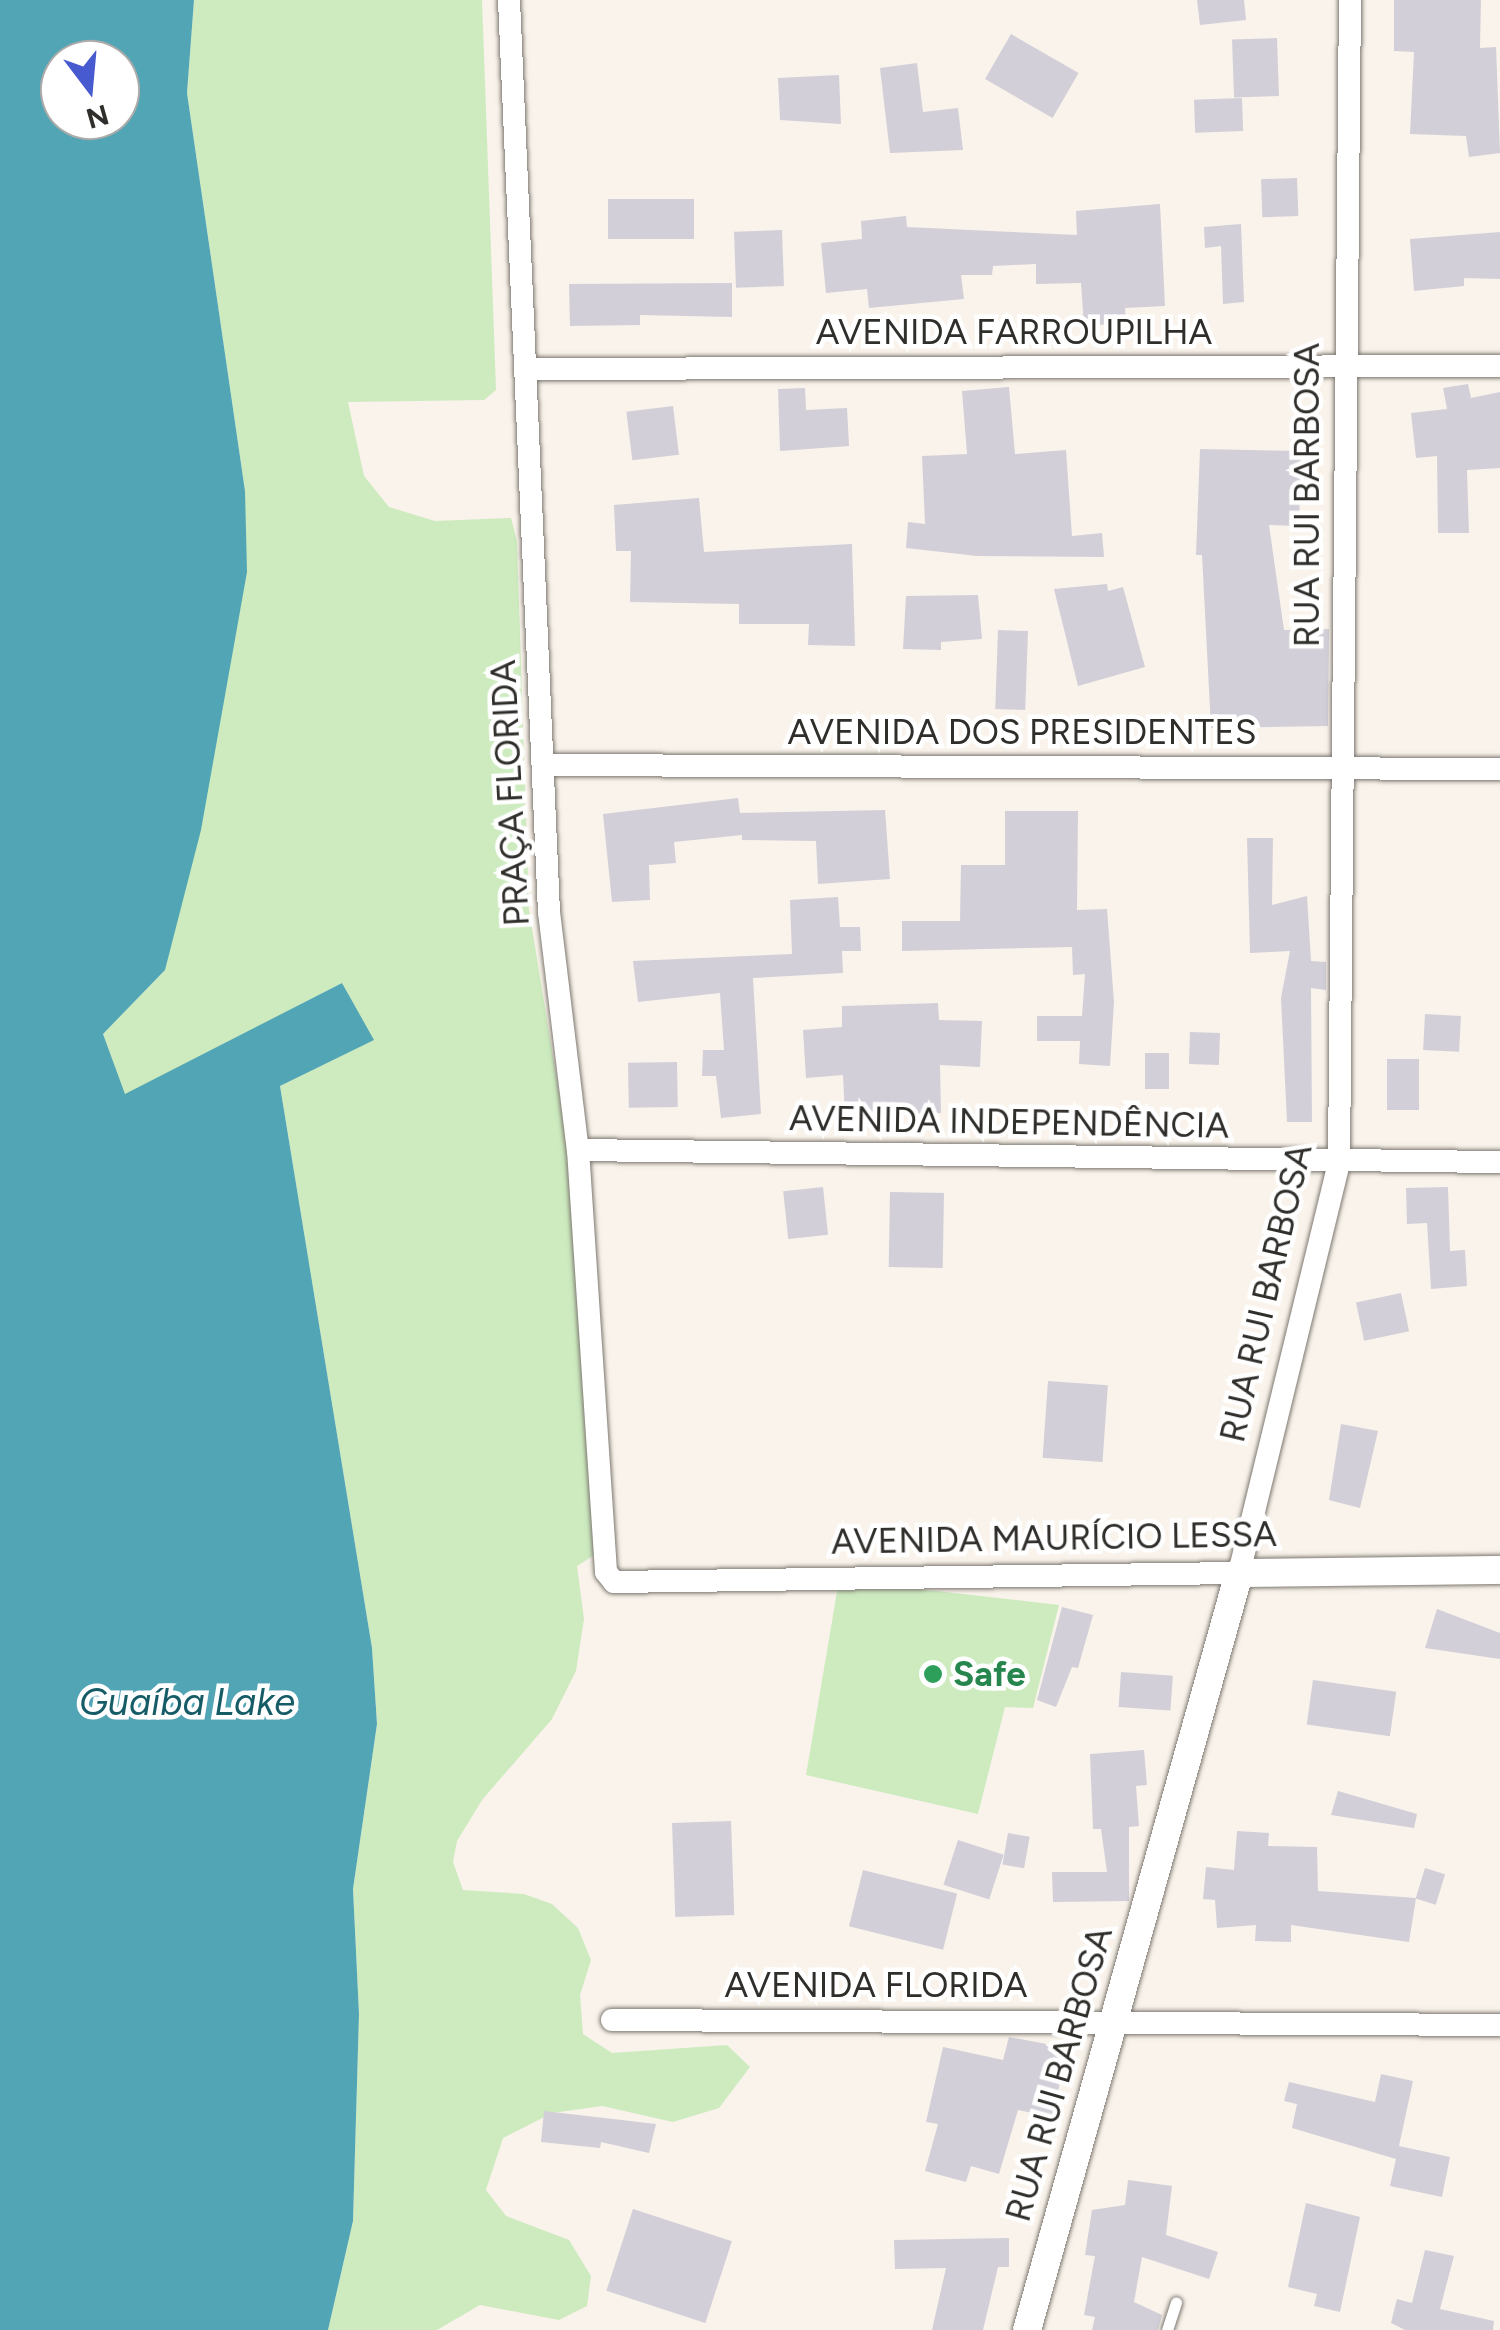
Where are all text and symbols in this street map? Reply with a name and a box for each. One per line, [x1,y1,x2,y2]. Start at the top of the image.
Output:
north arrow [40,40,140,140]
text: N [83,98,113,136]
street label: AVENIDA FARROUPILHA [816,311,1212,353]
street label: RUA RUI BARBOSA [1286,343,1328,647]
street label: PRAÇA FLORIDA [482,659,538,927]
street label: AVENIDA DOS PRESIDENTES [788,711,1256,753]
street label: AVENIDA INDEPENDÊNCIA [789,1097,1229,1147]
street label: RUA RUI BARBOSA [1211,1140,1321,1446]
street label: AVENIDA MAURÍCIO LESSA [831,1513,1277,1563]
place label: Safe [953,1653,1026,1695]
marker: Safe [922,1663,944,1685]
water label: Guaíba Lake [79,1680,295,1726]
street label: RUA RUI BARBOSA [997,1922,1121,2226]
street label: AVENIDA FLORIDA [724,1964,1028,2006]

